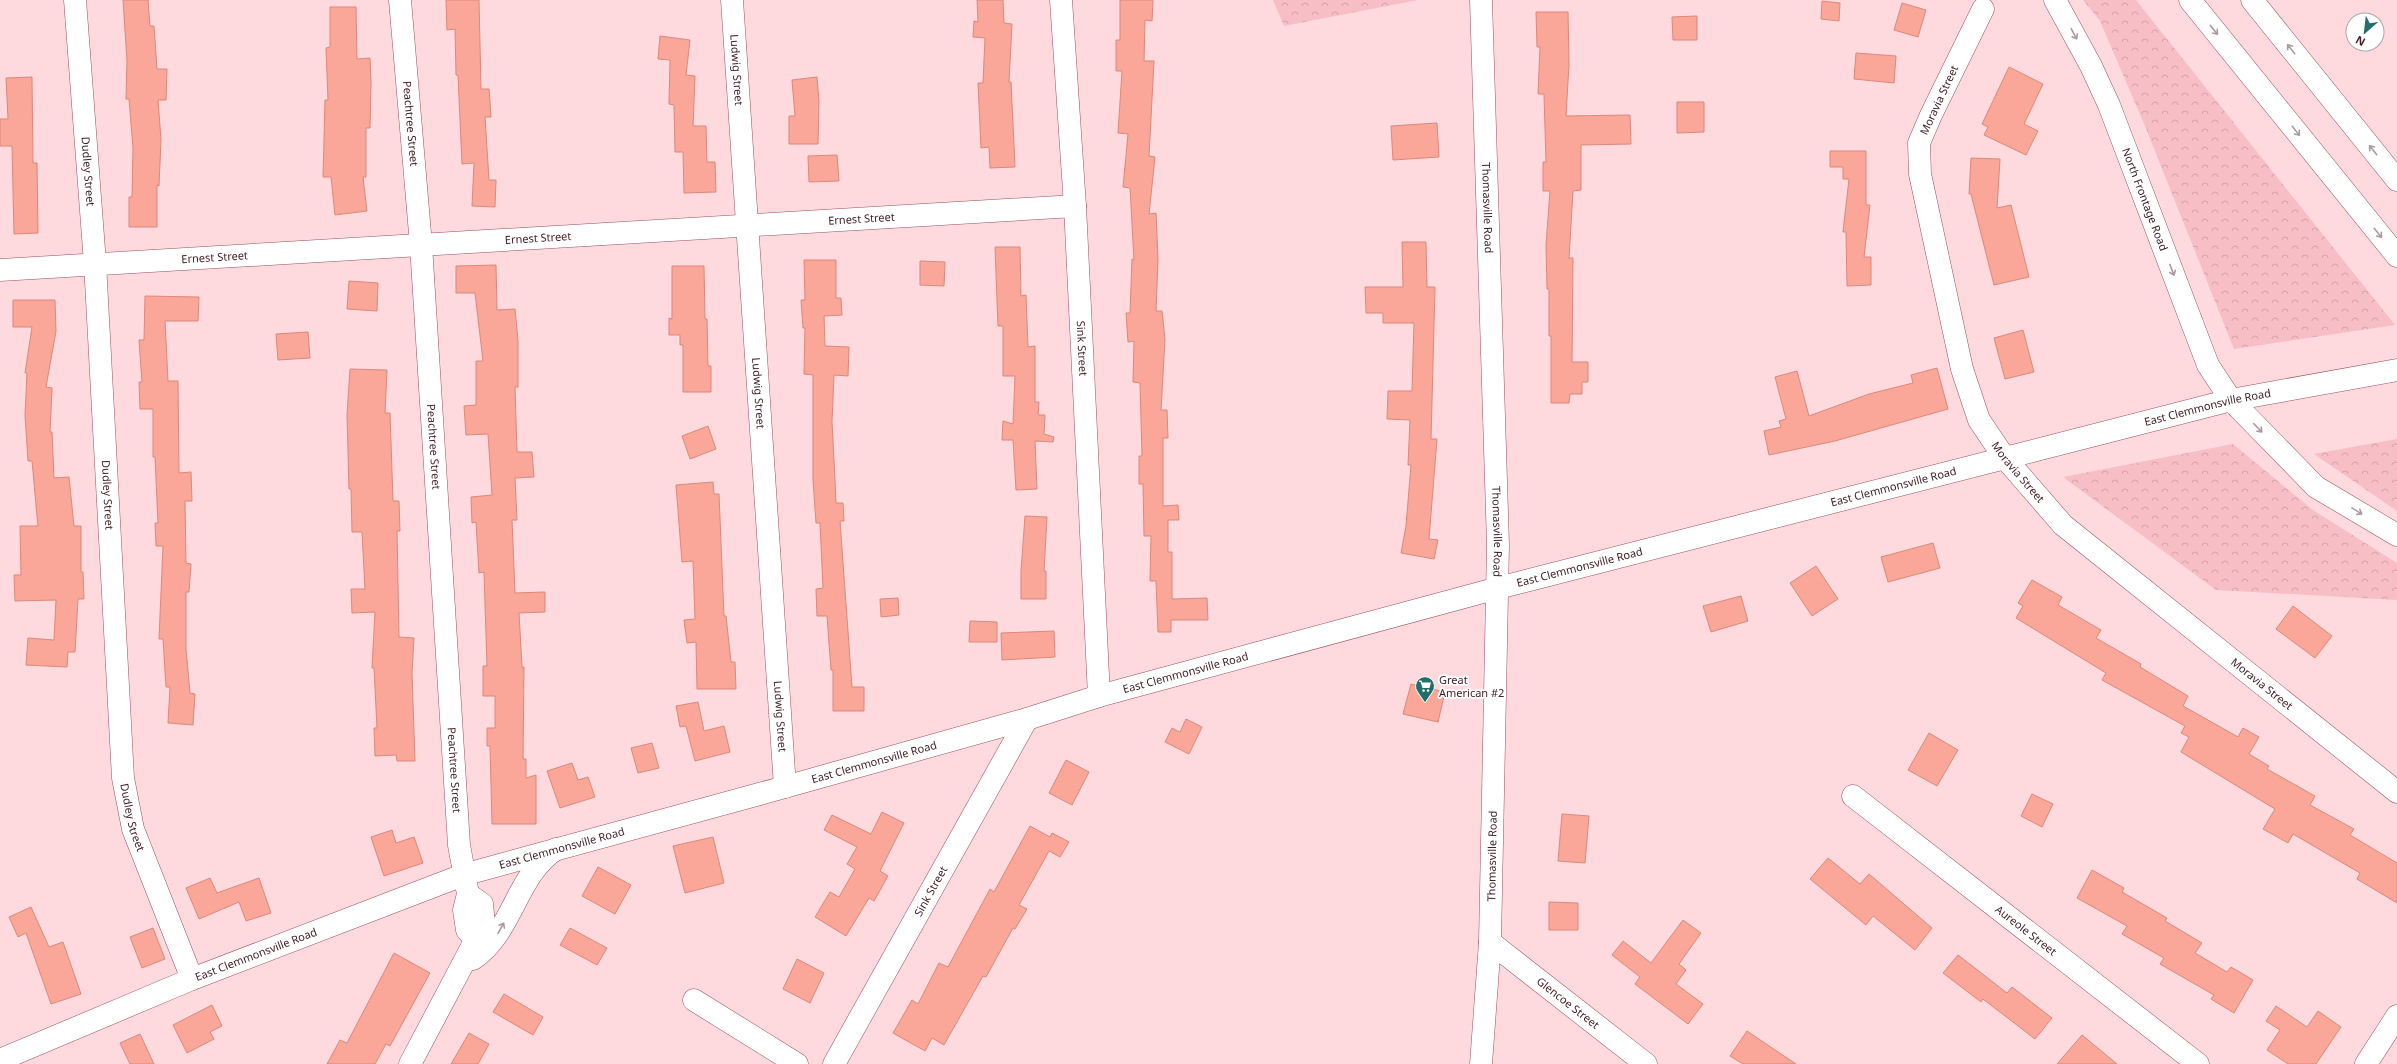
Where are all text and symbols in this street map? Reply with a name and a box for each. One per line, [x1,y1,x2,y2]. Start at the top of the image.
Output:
north arrow [2345,12,2385,52]
one-way arrow [2210,25,2219,36]
one-way arrow [2071,28,2078,40]
text: N [2353,33,2368,50]
street label: Ludwig Street [727,34,747,106]
one-way arrow [2287,43,2296,54]
street label: Moravia Street [1916,62,1961,137]
street label: Peachtree Street [400,80,422,167]
one-way arrow [2292,126,2300,137]
street label: Dudley Street [78,136,99,207]
street label: North Frontage Road [2119,145,2172,253]
one-way arrow [2368,145,2377,155]
street label: Thomasville Road [1479,162,1497,254]
street label: Ernest Street [828,209,895,228]
one-way arrow [2373,227,2382,238]
street label: Ernest Street [504,228,572,247]
street label: Ernest Street [181,247,248,266]
one-way arrow [2168,264,2176,276]
street label: Sink Street [1074,320,1091,376]
street label: Ludwig Street [749,357,769,429]
street label: East Clemmonsville Road [2143,385,2272,429]
street label: Peachtree Street [424,404,444,490]
one-way arrow [2254,423,2263,433]
street label: Moravia Street [1989,438,2048,506]
street label: Dudley Street [99,460,117,530]
street label: East Clemmonsville Road [1829,463,1958,509]
street label: Thomasville Road [1489,486,1506,577]
one-way arrow [2351,508,2363,516]
street label: East Clemmonsville Road [1515,543,1644,590]
street label: East Clemmonsville Road [1121,648,1250,696]
street label: Moravia Street [2228,654,2296,713]
place label: Great American #2 [1439,672,1504,700]
supermarket icon: Great American #2 [1414,675,1436,703]
street label: Ludwig Street [771,680,791,752]
street label: Peachtree Street [445,727,465,813]
street label: East Clemmonsville Road [810,737,938,786]
street label: Dudley Street [117,782,149,853]
street label: Thomasville Road [1483,810,1500,902]
street label: East Clemmonsville Road [497,823,626,872]
street label: Sink Street [910,863,950,919]
street label: Aureole Street [1993,901,2060,959]
one-way arrow [498,923,505,935]
street label: East Clemmonsville Road [193,924,319,984]
street label: Glencoe Street [1534,973,1603,1032]

